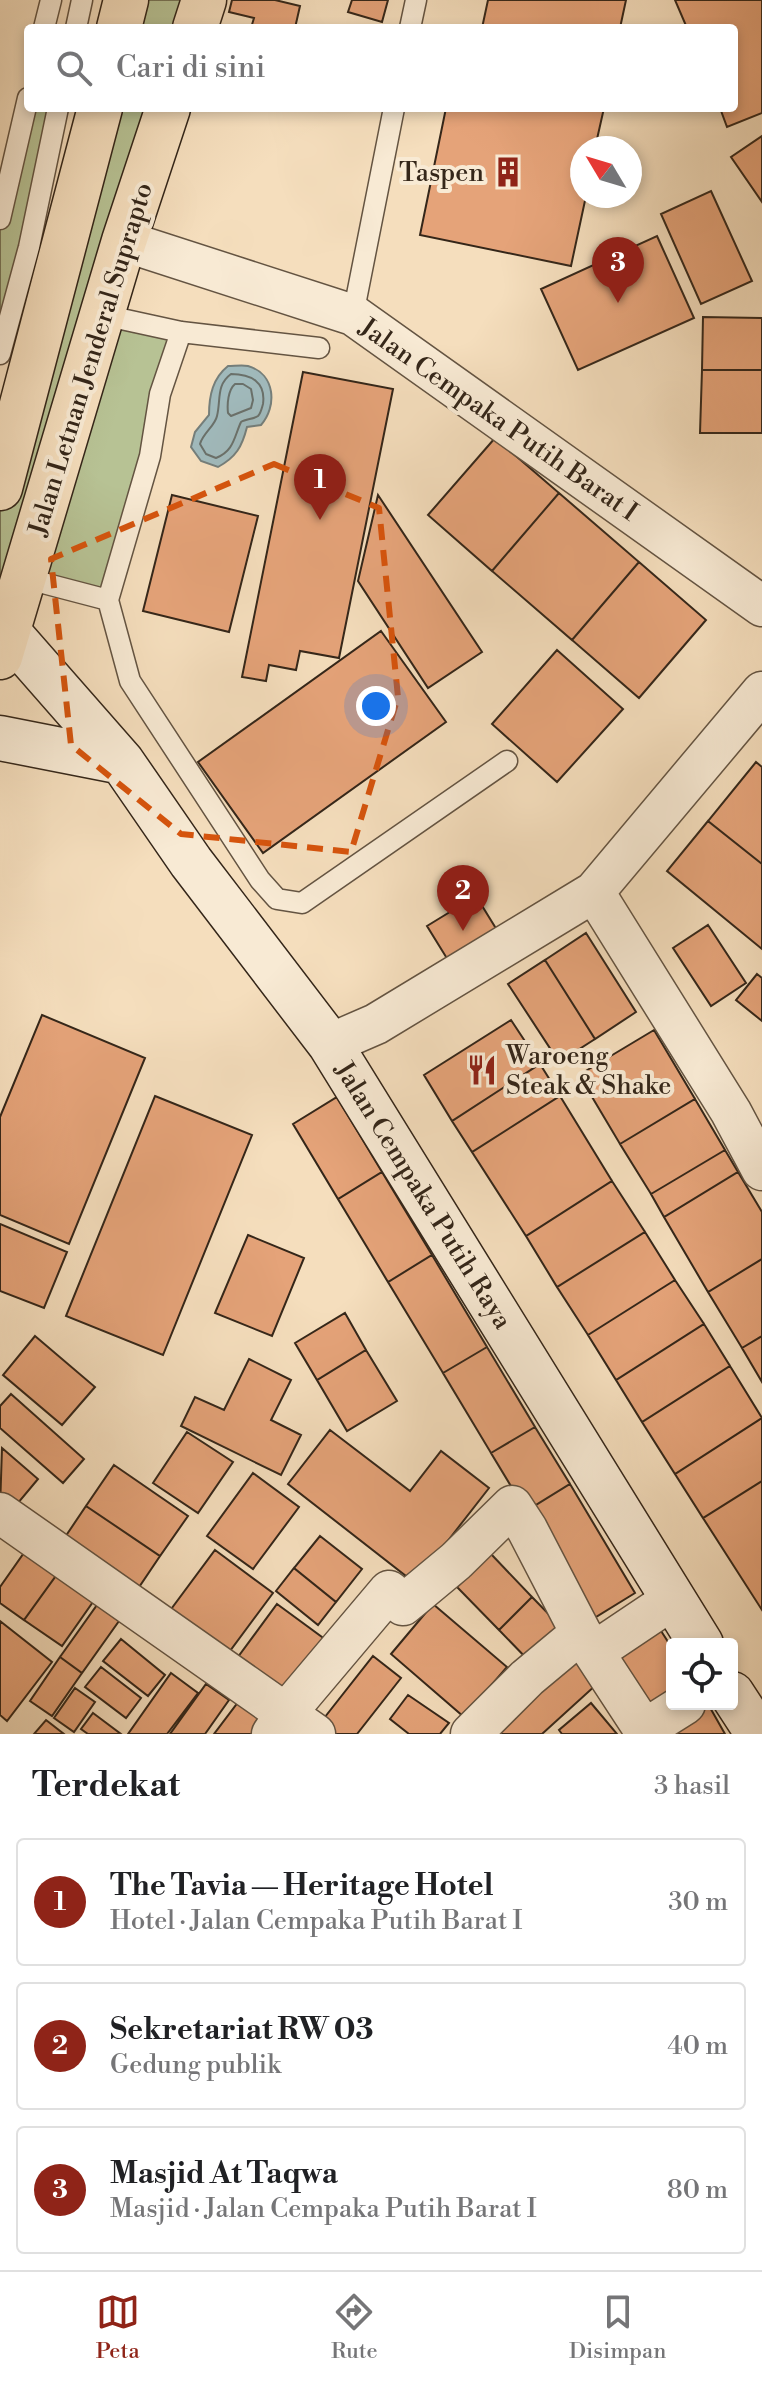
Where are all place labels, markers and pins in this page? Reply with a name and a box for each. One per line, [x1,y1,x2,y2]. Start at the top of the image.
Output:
building icon: Taspen [491,155,525,189]
place label: Taspen [399,157,484,189]
pin: 3 [592,237,644,303]
pin: 1 [294,454,346,520]
pin: 2 [437,865,489,931]
place label: Waroeng Steak & Shake [505,1040,671,1102]
restaurant icon: Waroeng Steak & Shake [465,1053,499,1087]

